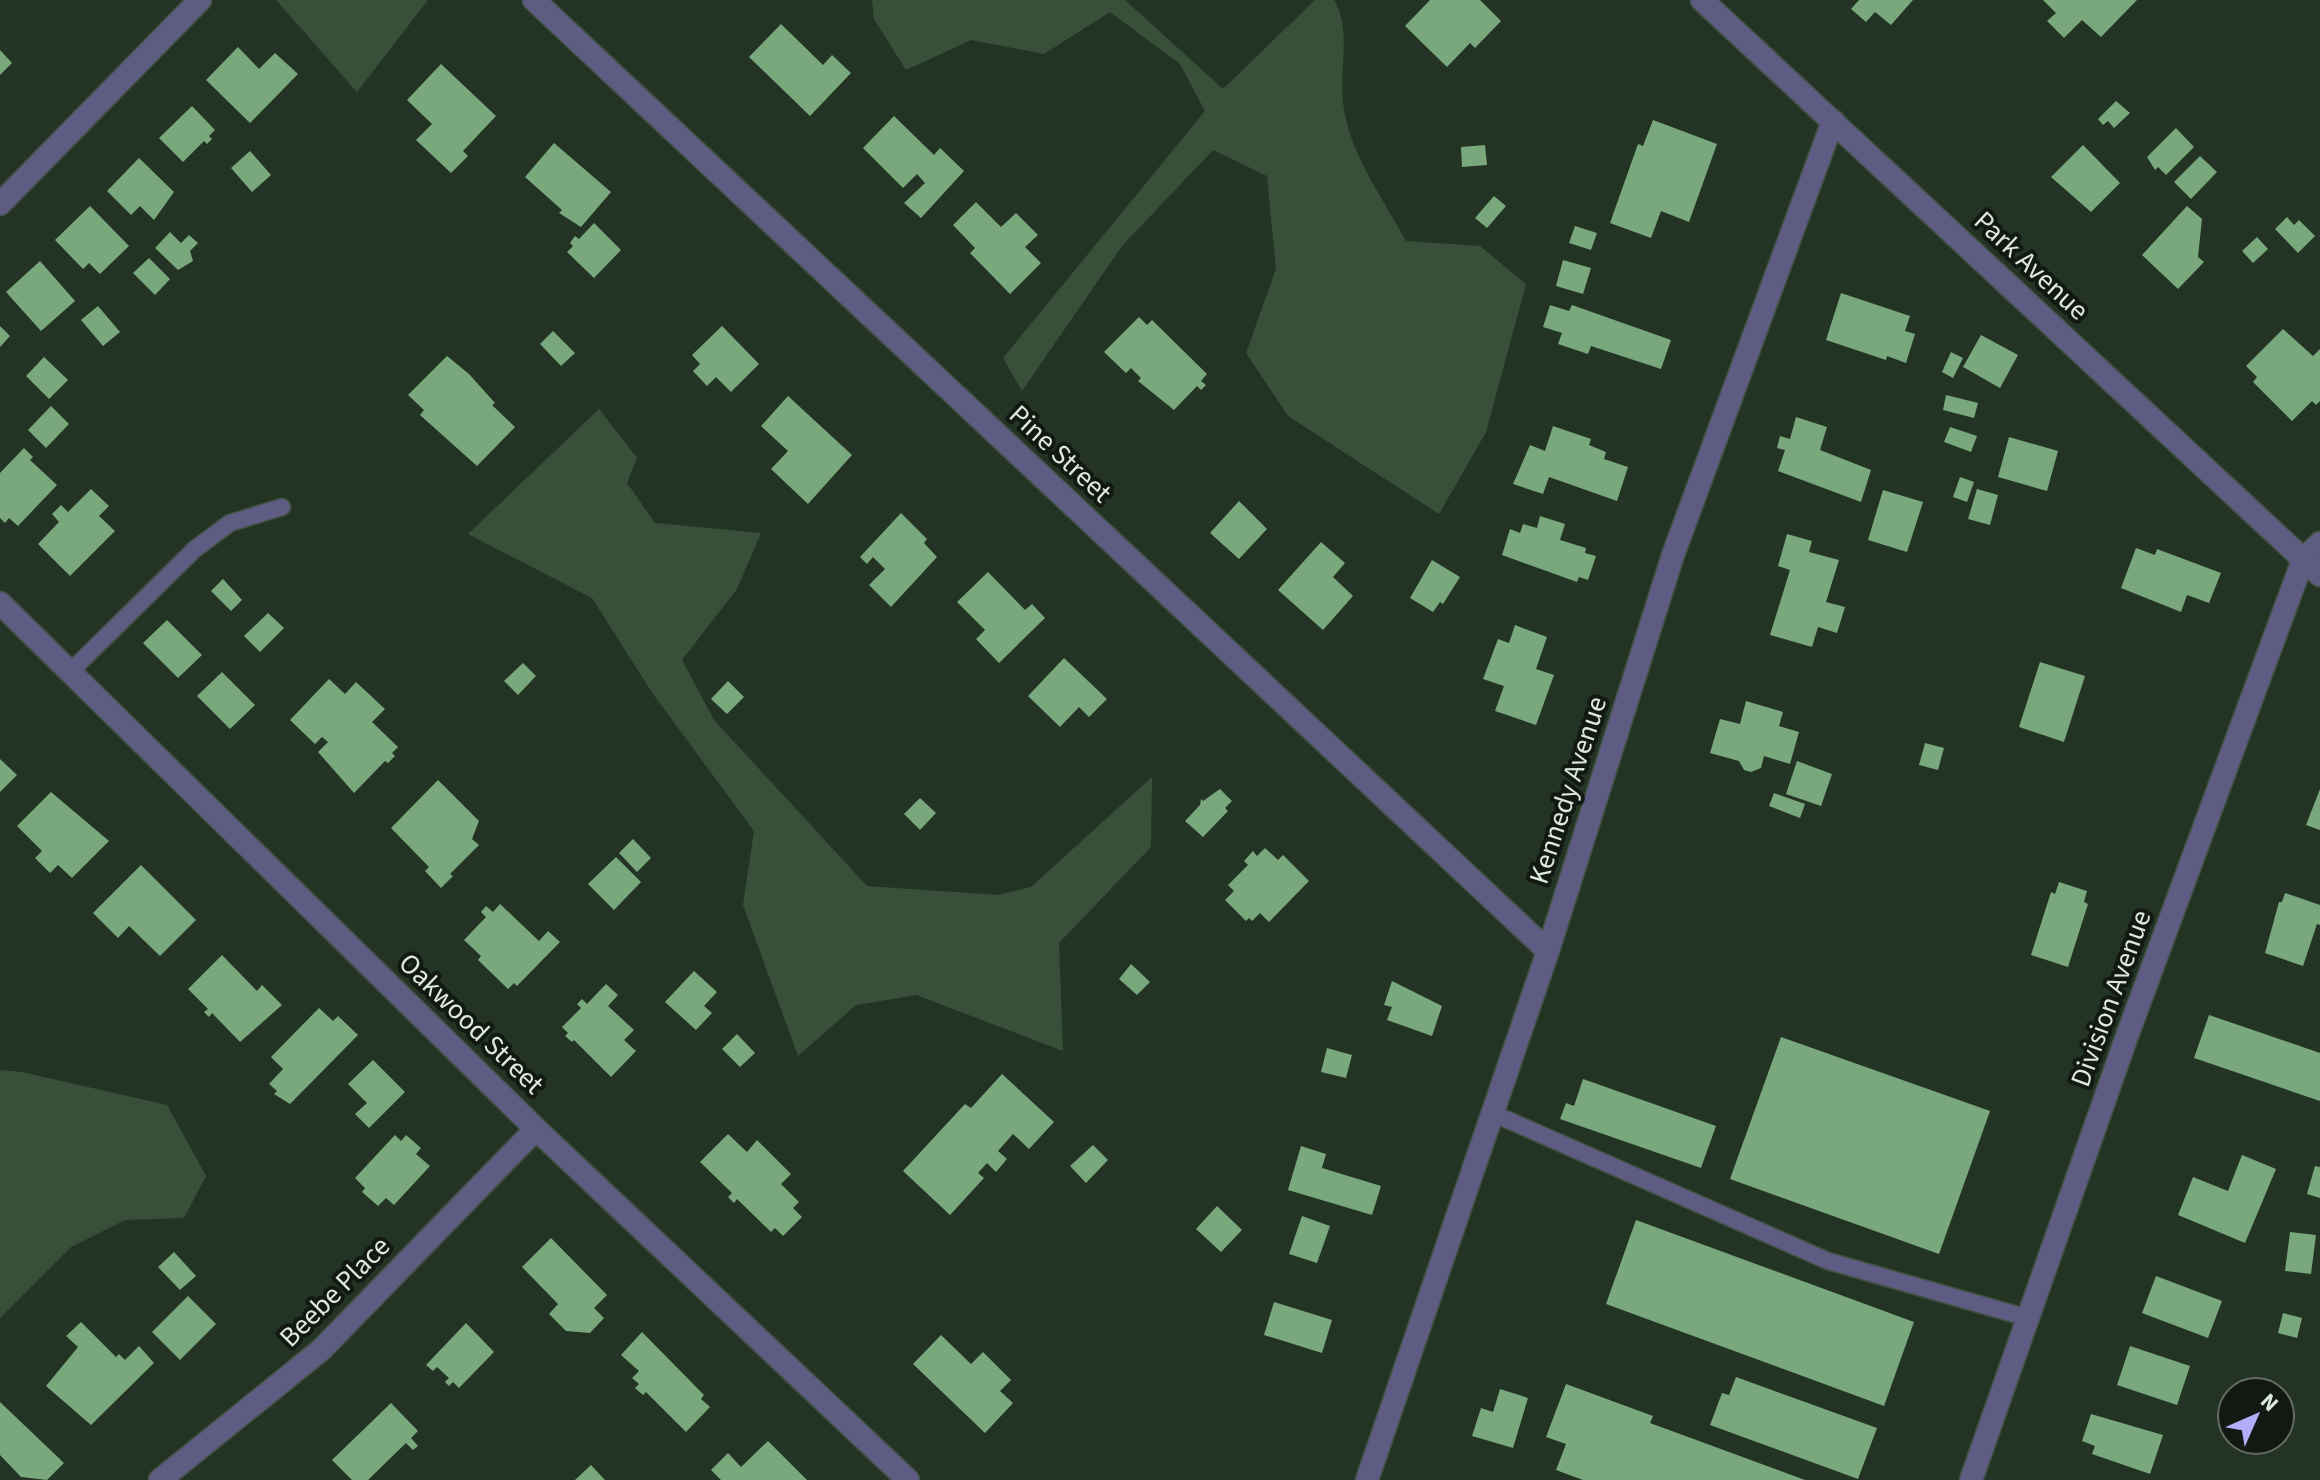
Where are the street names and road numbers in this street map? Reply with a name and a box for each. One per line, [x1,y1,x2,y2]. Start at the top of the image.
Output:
street label: Park Avenue [1965,202,2098,330]
street label: Pine Street [1000,396,1121,512]
street label: Kennedy Avenue [1519,691,1617,889]
street label: Division Avenue [2060,905,2161,1092]
street label: Oakwood Street [390,944,553,1104]
street label: Beebe Place [270,1227,399,1356]

